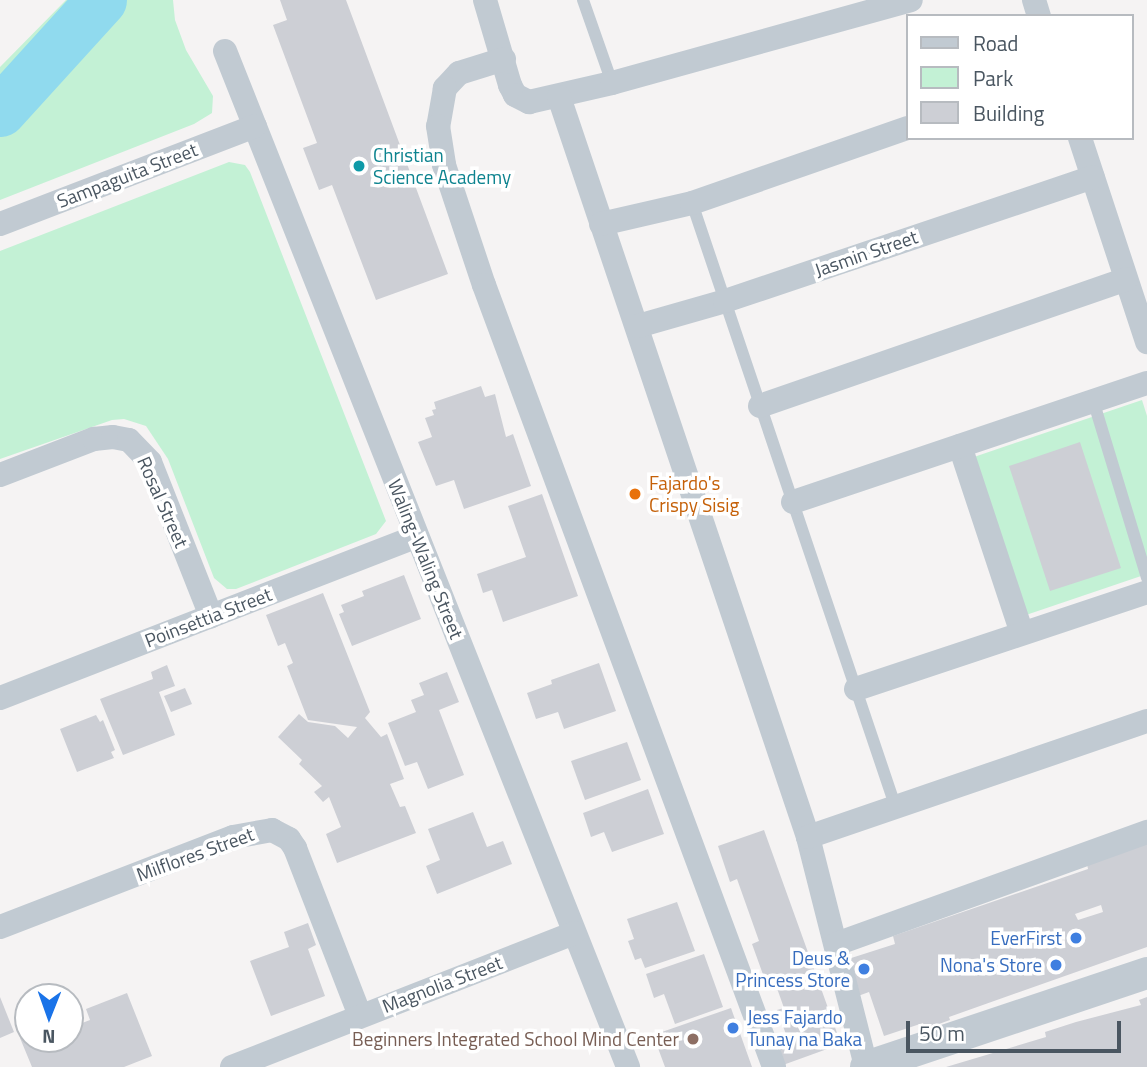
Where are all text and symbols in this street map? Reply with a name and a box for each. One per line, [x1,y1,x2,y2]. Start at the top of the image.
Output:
legend [906,14,1133,140]
text: Road [973,27,1018,59]
text: Park [973,62,1013,94]
text: Building [973,97,1044,129]
street label: Sampaguita Street [54,138,200,212]
place label: Christian Science Academy [373,144,511,188]
marker: Christian Science Academy [351,158,367,174]
street label: Jasmin Street [812,225,920,281]
street label: Rosal Street [133,453,193,551]
place label: Fajardo's Crispy Sisig [649,472,739,516]
street label: Waling-Waling Street [384,476,468,642]
marker: Fajardo's Crispy Sisig [627,486,643,502]
street label: Poinsettia Street [141,582,275,652]
street label: Milflores Street [133,822,257,886]
place label: EverFirst [990,927,1062,949]
marker: EverFirst [1068,930,1084,946]
place label: Deus & Princess Store [735,947,850,991]
street label: Magnolia Street [379,951,505,1017]
place label: Nona's Store [940,954,1042,976]
marker: Nona's Store [1048,957,1064,973]
marker: Deus & Princess Store [856,961,872,977]
north arrow [14,983,84,1053]
place label: Jess Fajardo Tunay na Baka [747,1006,862,1050]
scale bar [909,1007,1124,1052]
text: 50 m [919,1017,965,1049]
marker: Jess Fajardo Tunay na Baka [725,1020,741,1036]
text: N [42,1023,56,1052]
place label: Beginners Integrated School Mind Center [352,1028,679,1050]
marker: Beginners Integrated School Mind Center [685,1031,701,1047]

